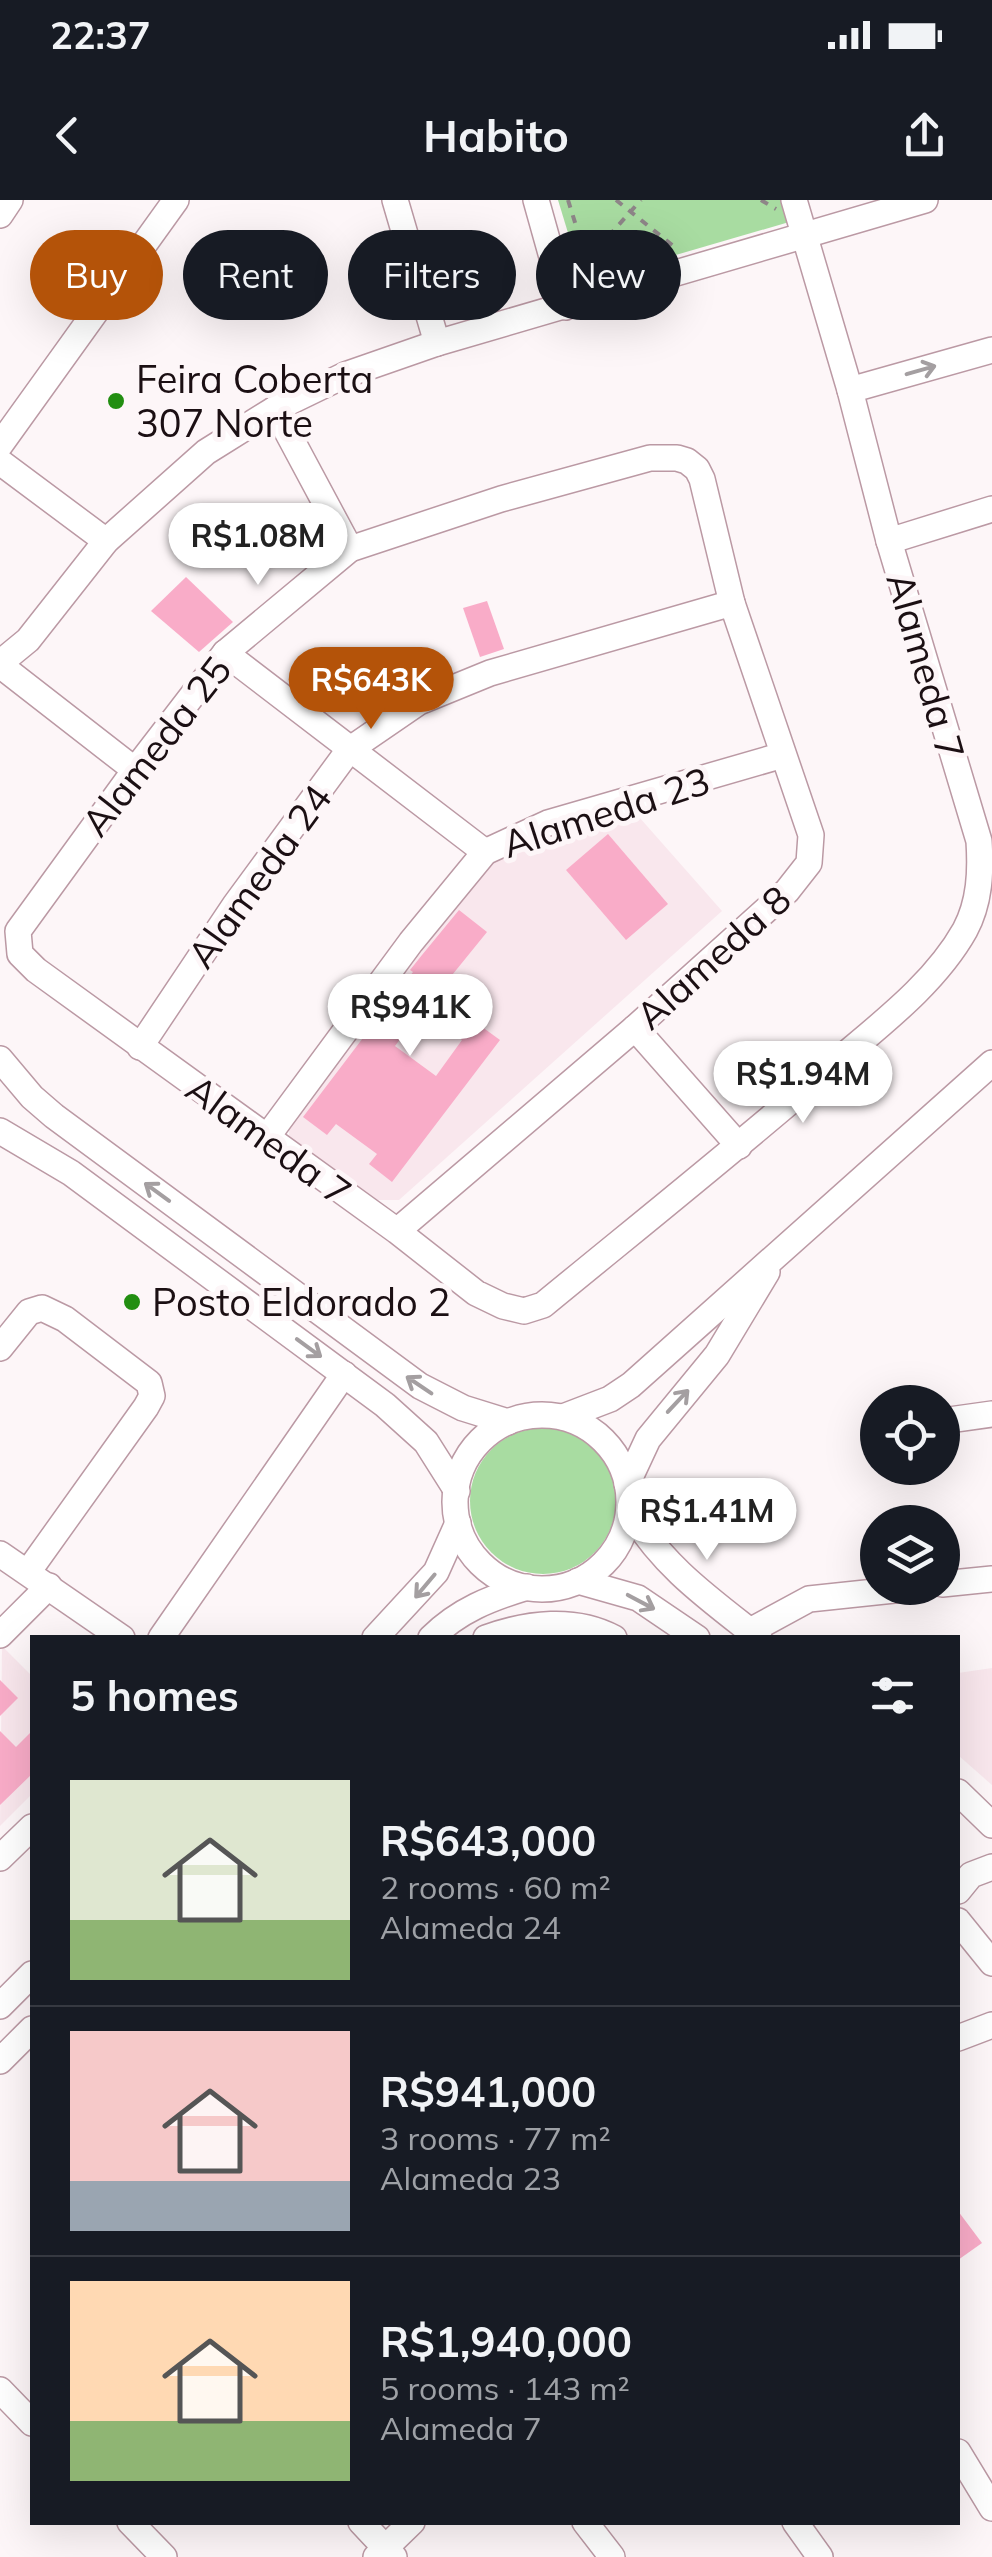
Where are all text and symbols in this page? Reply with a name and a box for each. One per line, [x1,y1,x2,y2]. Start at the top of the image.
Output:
text: 22:37 [50,11,151,59]
text: Habito [423,107,569,163]
icon: back [40,108,95,163]
icon: share [897,108,952,163]
chip: Buy [30,230,163,320]
chip: Rent [183,230,328,320]
chip: Filters [348,230,516,320]
chip: New [536,230,681,320]
place label: Feira Coberta 307 Norte [136,355,373,447]
one-way arrow [905,360,936,379]
marker: Feira Coberta 307 Norte [105,390,127,412]
pin: R$1.08M [166,503,350,588]
text: R$1.08M [190,515,326,555]
street label: Alameda 7 [876,567,976,765]
street label: Alameda 25 [71,647,241,845]
pin: R$643K [290,647,452,732]
text: R$643K [311,659,431,699]
street label: Alameda 23 [496,756,716,868]
street label: Alameda 24 [176,775,342,977]
street label: Alameda 8 [626,875,800,1039]
pin: R$941K [329,974,491,1059]
text: R$941K [350,986,470,1026]
pin: R$1.94M [711,1041,895,1126]
text: R$1.94M [735,1053,871,1093]
street label: Alameda 7 [177,1064,361,1216]
one-way arrow [144,1182,171,1203]
place label: Posto Eldorado 2 [152,1278,450,1326]
marker: Posto Eldorado 2 [121,1291,143,1313]
one-way arrow [295,1337,322,1358]
one-way arrow [405,1374,433,1395]
map controls [860,1385,960,1605]
button: locate [860,1385,960,1485]
one-way arrow [666,1390,690,1414]
pin: R$1.41M [615,1478,799,1563]
text: R$1.41M [639,1490,775,1530]
button: layers [860,1505,960,1605]
one-way arrow [414,1572,436,1598]
one-way arrow [625,1592,655,1612]
icon: filters [865,1668,920,1723]
text: 5 homes [70,1669,239,1722]
text: R$643,000 [380,1814,596,1867]
icon: home [150,1820,270,1940]
text: 2 rooms · 60 m² [380,1867,611,1907]
text: Alameda 24 [380,1907,561,1947]
text: R$941,000 [380,2065,596,2118]
icon: home [150,2071,270,2191]
text: 3 rooms · 77 m² [380,2118,611,2158]
text: Alameda 23 [380,2158,561,2198]
text: R$1,940,000 [380,2315,632,2368]
icon: home [150,2321,270,2441]
text: 5 rooms · 143 m² [380,2368,630,2408]
text: Alameda 7 [380,2408,542,2448]

